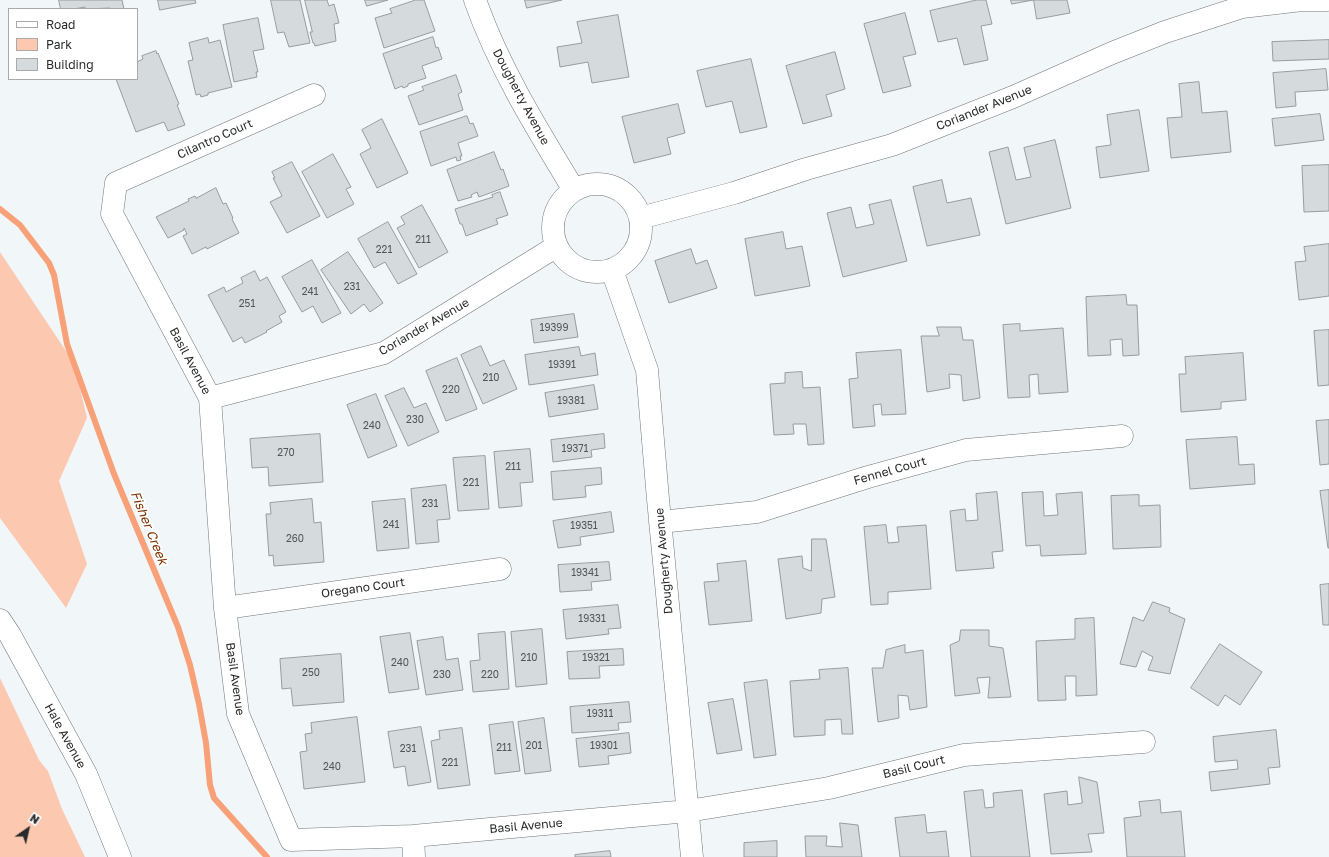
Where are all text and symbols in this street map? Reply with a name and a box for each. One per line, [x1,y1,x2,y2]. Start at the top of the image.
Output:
legend [8,8,138,80]
text: Road [46,17,75,32]
text: Park [46,37,72,52]
street label: Dougherty Avenue [490,47,552,147]
text: Building [46,57,94,72]
street label: Coriander Avenue [934,82,1034,134]
street label: Cilantro Court [175,116,255,162]
house number: 211 [415,234,431,246]
house number: 221 [376,244,392,256]
house number: 231 [344,281,360,293]
house number: 241 [302,286,318,298]
street label: Coriander Avenue [376,295,472,359]
house number: 251 [239,298,255,310]
house number: 19399 [540,322,568,334]
street label: Basil Avenue [166,325,214,397]
house number: 19391 [548,359,576,371]
house number: 210 [483,372,499,384]
house number: 220 [442,384,460,396]
house number: 19381 [557,395,585,407]
house number: 230 [406,414,424,426]
house number: 240 [363,420,381,432]
house number: 19371 [562,443,588,455]
house number: 270 [277,447,295,459]
street label: Fennel Court [852,454,928,488]
house number: 211 [505,461,521,473]
house number: 221 [463,477,479,489]
water label: Fisher Creek [127,489,171,567]
house number: 231 [422,498,438,510]
street label: Dougherty Avenue [652,507,676,615]
house number: 241 [383,519,399,531]
house number: 19351 [570,520,598,532]
house number: 260 [286,533,304,545]
house number: 19341 [571,567,599,579]
street label: Oregano Court [320,575,406,601]
house number: 19331 [578,613,606,625]
street label: Basil Avenue [223,642,247,716]
house number: 210 [521,652,537,664]
house number: 19321 [582,652,610,664]
house number: 240 [391,657,409,669]
house number: 250 [302,667,320,679]
house number: 230 [433,669,451,681]
house number: 220 [481,669,499,681]
street label: Hale Avenue [41,701,89,771]
house number: 19311 [587,708,613,720]
house number: 201 [526,740,542,752]
house number: 19301 [590,740,618,752]
house number: 211 [496,742,512,754]
house number: 231 [400,743,416,755]
street label: Basil Court [881,752,947,782]
house number: 221 [442,757,458,769]
house number: 240 [323,761,341,773]
north arrow [8,809,48,849]
text: N [28,811,42,826]
street label: Basil Avenue [489,816,563,836]

